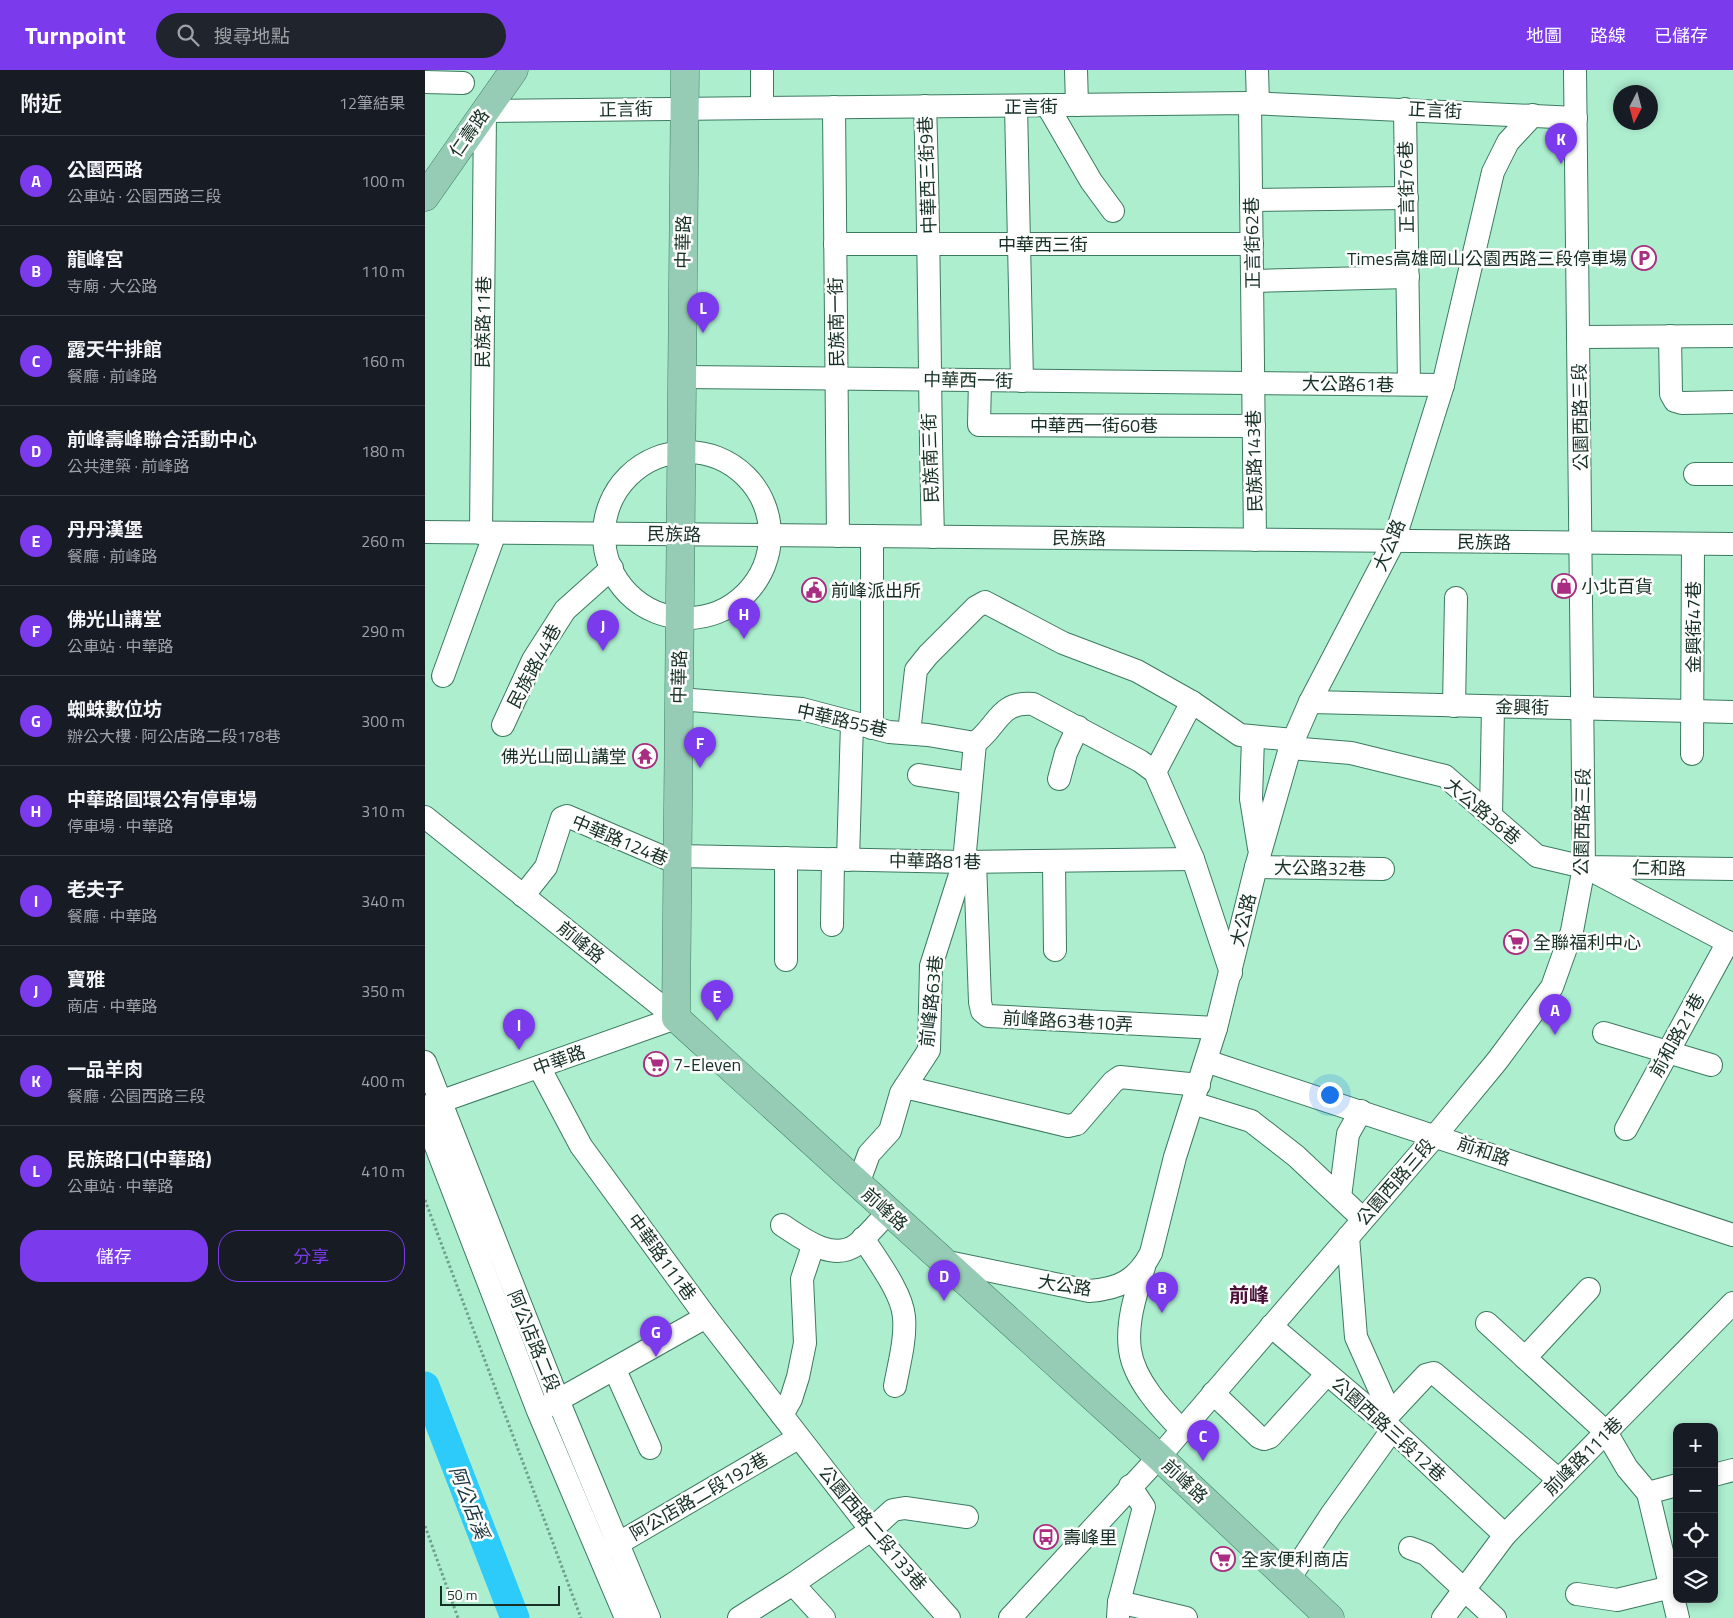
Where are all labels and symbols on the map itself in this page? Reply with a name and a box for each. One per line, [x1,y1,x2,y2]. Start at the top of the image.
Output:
north arrow [1613,85,1658,130]
street label: 正言街 [1004,93,1058,120]
street label: 正言街 [599,95,653,123]
street label: 正言街 [1407,95,1463,125]
street label: 仁壽路 [442,103,496,163]
street label: 中華西三街9巷 [911,116,943,234]
pin: K [1545,123,1577,164]
street label: 正言街76巷 [1392,141,1420,233]
street label: 正言街62巷 [1238,197,1266,289]
street label: 中華路 [669,215,697,269]
street label: 中華西三街 [998,231,1088,258]
place label: Times高雄岡山公園西路三段停車場 [1347,245,1627,272]
parking icon: Times高雄岡山公園西路三段停車場 [1631,245,1657,271]
street label: 民族路11巷 [469,276,497,368]
street label: 民族南一街 [822,277,850,367]
pin: L [687,292,719,333]
street label: 公園西路三段 [1566,363,1594,471]
street label: 中華西一街 [923,366,1013,394]
street label: 大公路61巷 [1302,370,1394,398]
street label: 民族路143巷 [1240,410,1268,512]
street label: 中華西一街60巷 [1030,412,1158,439]
street label: 民族南三街 [915,413,945,503]
street label: 大公路 [1366,515,1412,575]
street label: 民族路 [647,520,701,548]
street label: 民族路 [1052,524,1106,552]
street label: 民族路 [1457,528,1511,556]
shop icon: 小北百貨 [1551,573,1577,599]
place label: 小北百貨 [1581,573,1653,600]
public building icon: 前峰派出所 [801,577,827,603]
place label: 前峰派出所 [831,577,921,604]
street label: 金興街47巷 [1680,581,1707,673]
pin: H [728,598,760,639]
pin: J [587,610,619,651]
street label: 民族路44巷 [500,619,568,713]
street label: 中華路 [665,650,693,704]
street label: 金興街 [1495,693,1549,721]
street label: 中華路55巷 [794,696,890,744]
pin: F [684,727,716,768]
place label: 佛光山岡山講堂 [501,743,627,770]
temple icon: 佛光山岡山講堂 [632,743,658,769]
street label: 公園西路三段 [1568,768,1596,876]
street label: 大公路36巷 [1439,771,1527,851]
street label: 中華路124巷 [568,808,672,872]
street label: 中華路81巷 [889,847,981,875]
street label: 大公路32巷 [1274,854,1366,882]
street label: 仁和路 [1632,854,1686,882]
street label: 大公路 [1223,891,1263,949]
street label: 前峰路 [552,915,610,969]
supermarket icon: 全聯福利中心 [1503,929,1529,955]
place label: 全聯福利中心 [1533,929,1641,956]
street label: 前峰路63巷 [913,954,949,1048]
pin: E [701,980,733,1021]
street label: 前和路21巷 [1643,988,1711,1082]
pin: A [1539,994,1571,1035]
street label: 前峰路63巷10弄 [1002,1004,1134,1038]
pin: I [503,1009,535,1050]
street label: 中華路 [529,1038,589,1082]
supermarket icon: 7-Eleven [643,1051,669,1077]
place label: 7-Eleven [673,1051,741,1078]
your location [1317,1082,1343,1108]
street label: 前和路 [1454,1129,1514,1173]
street label: 公園西路三段 [1349,1132,1441,1232]
street label: 前峰路 [856,1181,914,1237]
street label: 中華路111巷 [621,1208,703,1306]
pin: D [928,1260,960,1301]
street label: 大公路 [1036,1267,1094,1303]
pin: B [1146,1272,1178,1313]
district label: 前峰 [1229,1279,1269,1310]
street label: 阿公店路二段 [501,1286,567,1396]
pin: G [640,1316,672,1357]
street label: 公園西路三段12巷 [1326,1370,1452,1488]
street label: 前峰路111巷 [1537,1410,1629,1502]
pin: C [1187,1420,1219,1461]
street label: 阿公店路二段192巷 [625,1445,773,1547]
street label: 前峰路 [1156,1453,1214,1509]
street label: 公園西路二段133巷 [812,1459,934,1597]
water label: 阿公店溪 [443,1461,498,1545]
bus stop icon: 壽峰里 [1033,1524,1059,1550]
place label: 壽峰里 [1063,1524,1117,1551]
supermarket icon: 全家便利商店 [1210,1546,1236,1572]
place label: 全家便利商店 [1241,1546,1349,1573]
scale bar [440,1583,560,1606]

